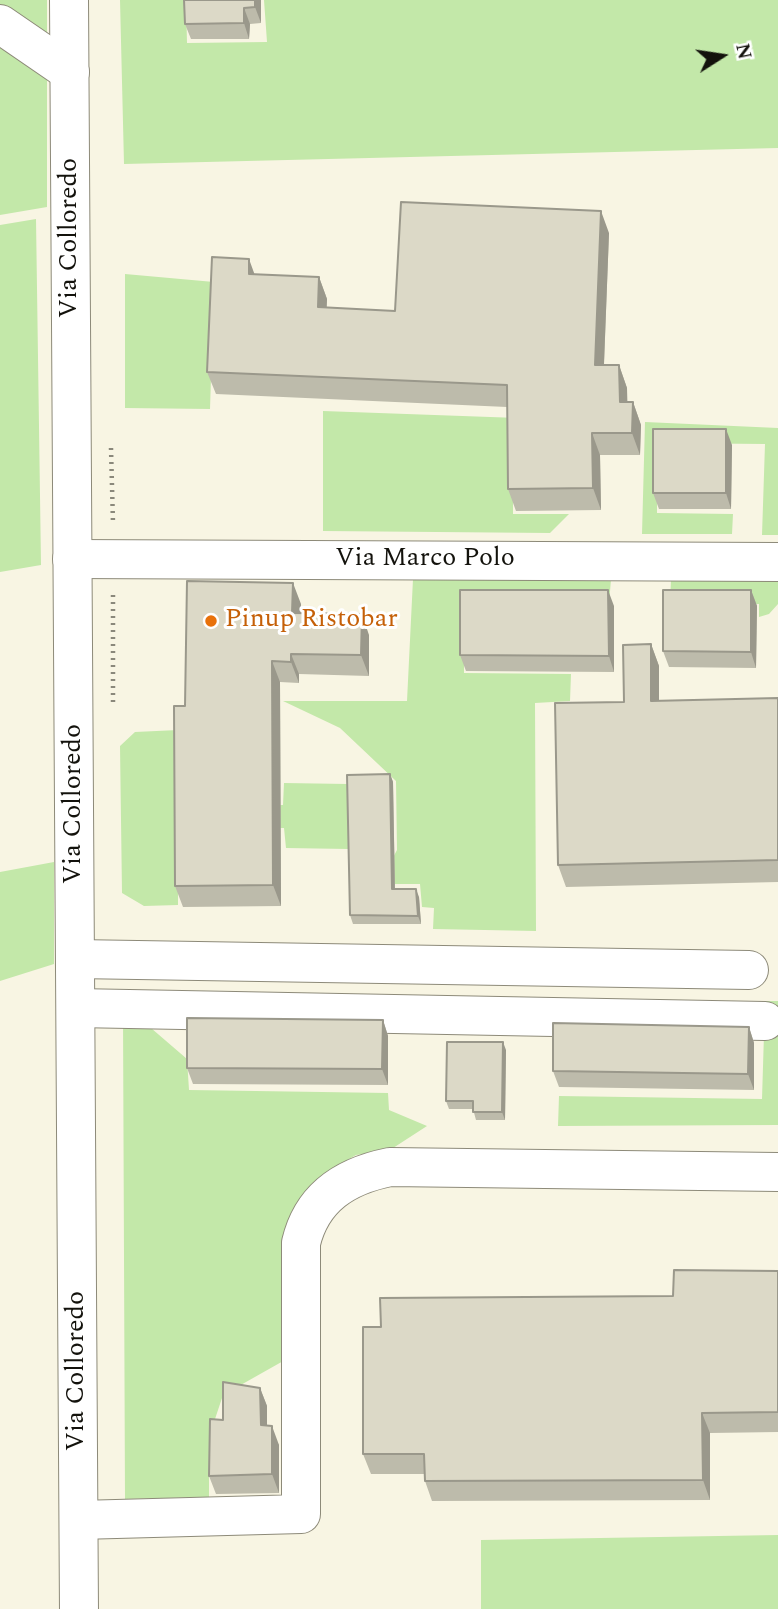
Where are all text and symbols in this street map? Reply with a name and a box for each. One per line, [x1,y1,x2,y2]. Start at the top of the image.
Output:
north arrow [687,21,757,91]
text: N [727,41,759,62]
street label: Via Colloredo [55,158,87,318]
street label: Via Marco Polo [335,544,515,576]
place label: Pinup Ristobar [225,605,398,637]
marker: Pinup Ristobar [203,613,219,629]
street label: Via Colloredo [59,724,91,884]
street label: Via Colloredo [62,1291,94,1451]

